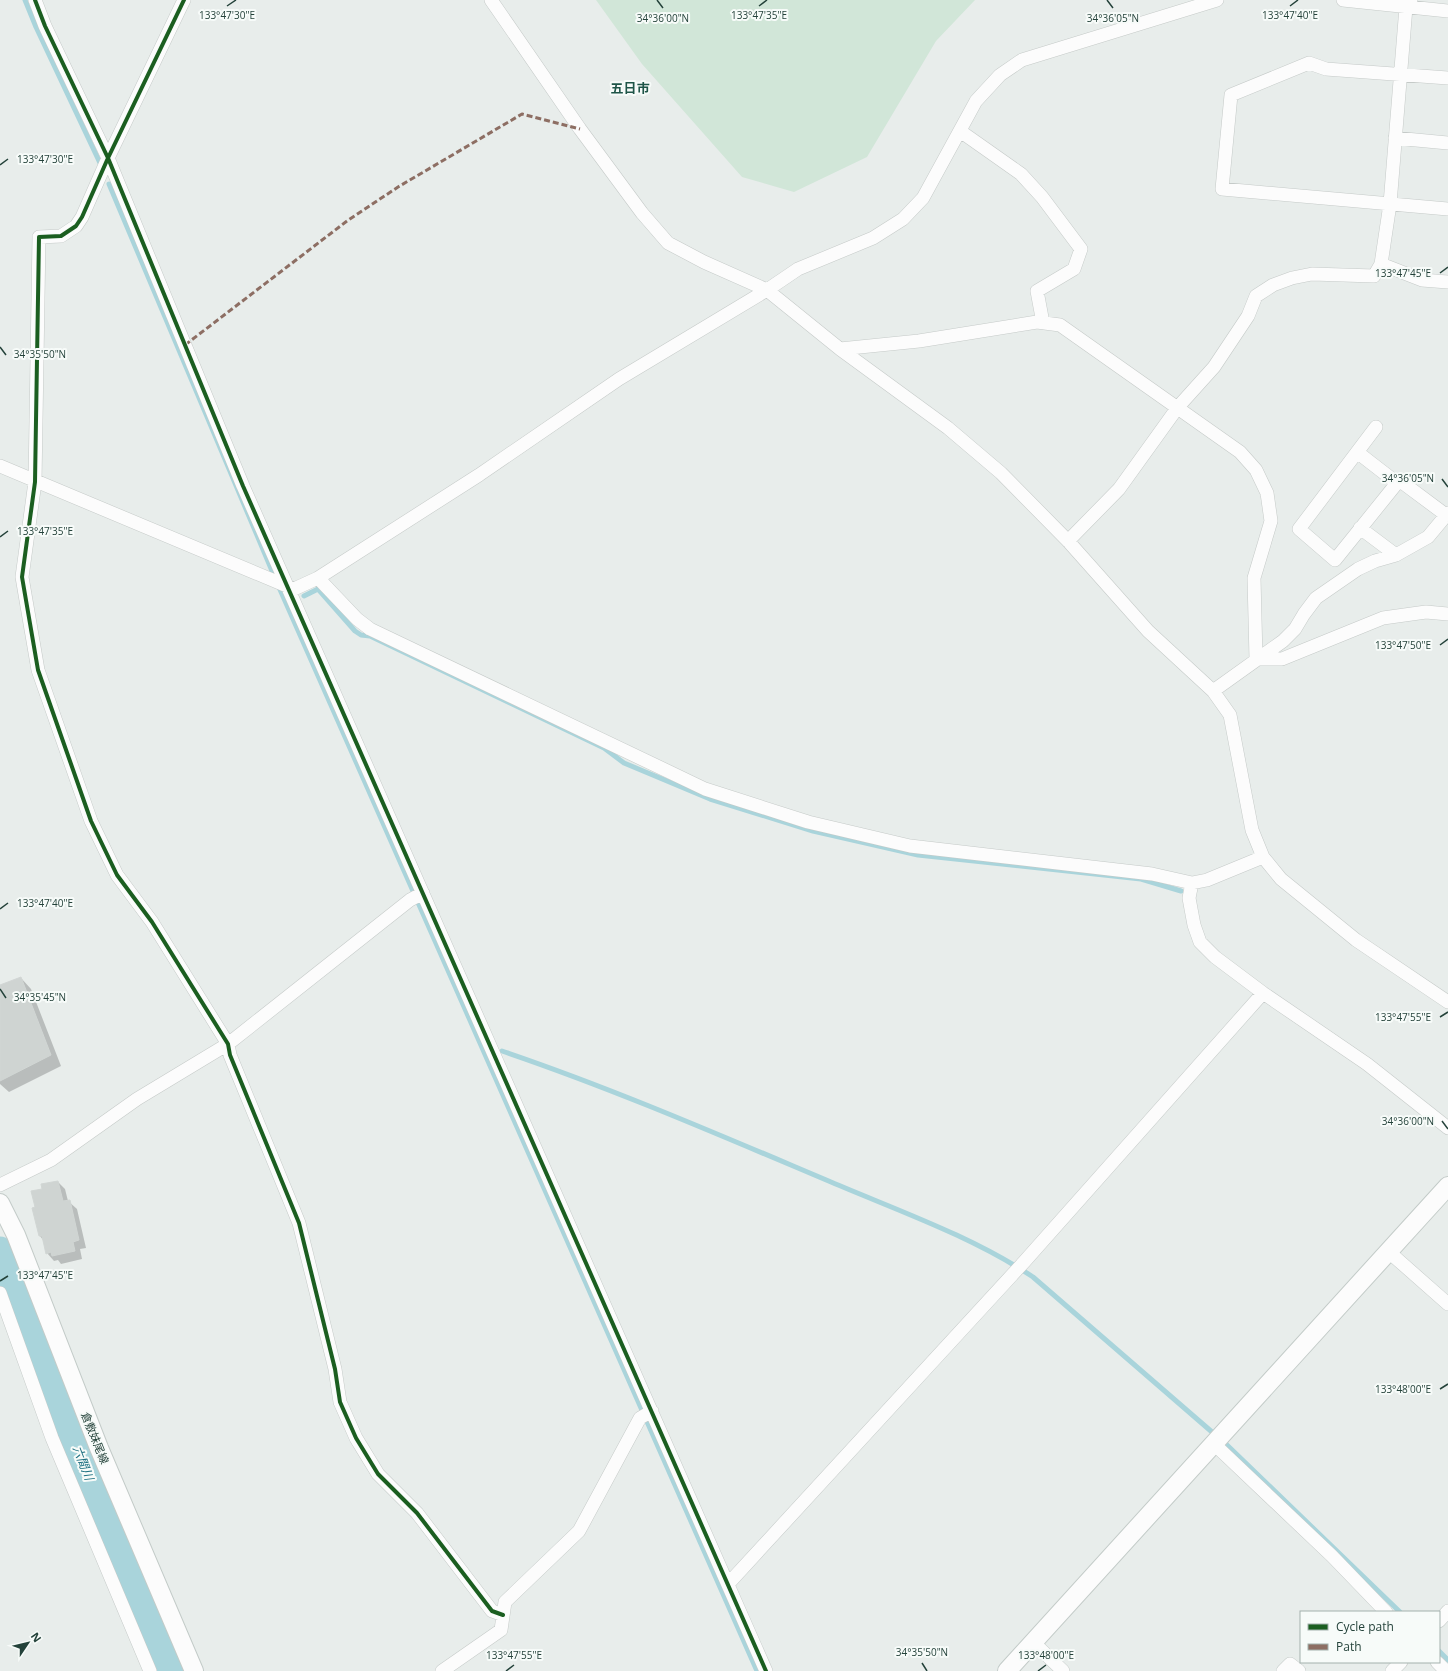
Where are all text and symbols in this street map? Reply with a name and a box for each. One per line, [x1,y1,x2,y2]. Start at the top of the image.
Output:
text: 133°47'30"E [199,8,255,22]
text: 133°47'35"E [731,8,787,22]
text: 133°47'40"E [1262,8,1318,22]
text: 34°36'00"N [637,11,689,25]
text: 34°36'05"N [1087,11,1139,25]
district label: 五日市 [610,79,650,97]
text: 133°47'30"E [17,152,73,166]
text: 133°47'45"E [1375,266,1431,280]
text: 34°35'50"N [14,347,66,361]
text: 34°36'05"N [1382,471,1434,485]
text: 133°47'35"E [17,524,73,538]
text: 133°47'50"E [1375,638,1431,652]
text: 133°47'40"E [17,896,73,910]
text: 34°35'45"N [14,990,66,1004]
text: 133°47'55"E [1375,1010,1431,1024]
text: 34°36'00"N [1382,1114,1434,1128]
text: 133°47'45"E [17,1268,73,1282]
text: 133°48'00"E [1375,1382,1431,1396]
street label: 倉敷妹尾線 [78,1410,113,1466]
water label: 六間川 [69,1443,99,1485]
legend [1300,1611,1440,1663]
text: Cycle path [1336,1618,1394,1635]
north arrow [8,1623,48,1663]
text: N [28,1629,45,1645]
text: Path [1336,1638,1362,1655]
text: 34°35'50"N [896,1645,948,1659]
text: 133°47'55"E [486,1648,542,1662]
text: 133°48'00"E [1018,1648,1074,1662]

